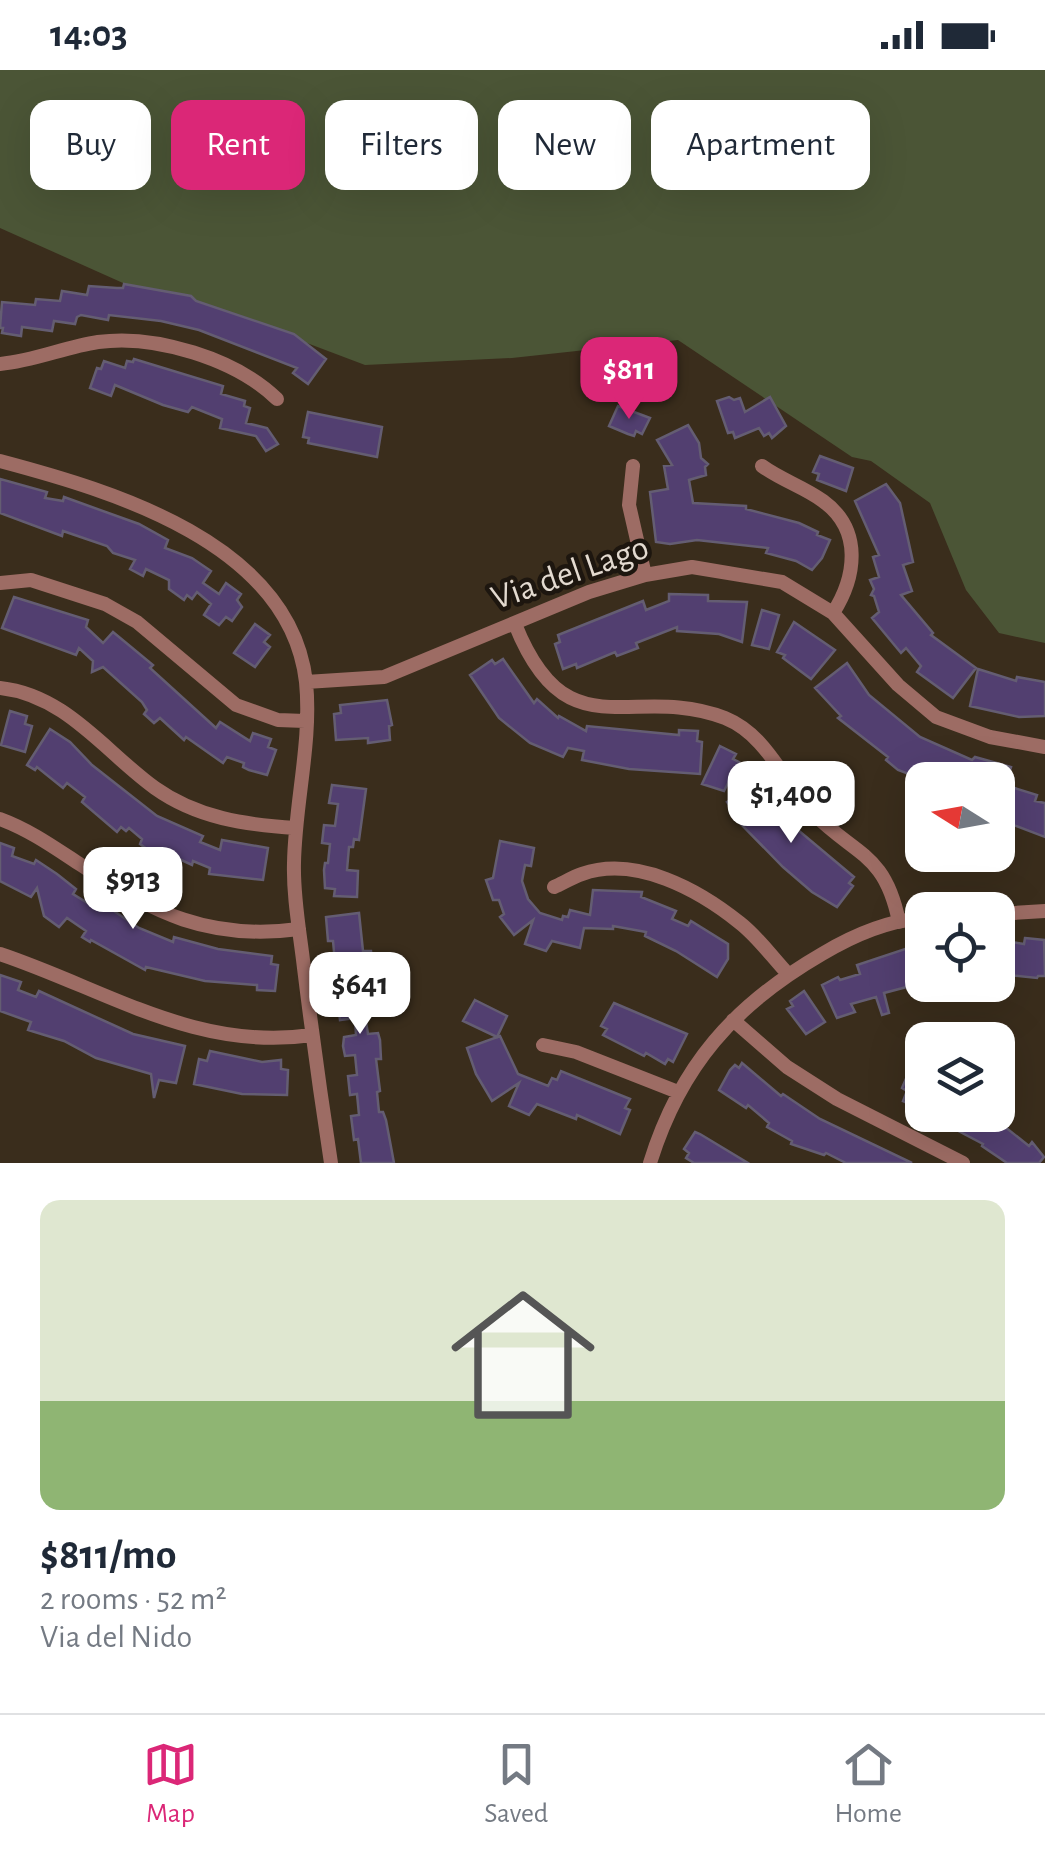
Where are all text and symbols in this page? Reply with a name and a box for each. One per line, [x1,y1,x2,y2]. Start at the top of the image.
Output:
text: 14:03 [50,16,128,54]
chip: Buy [30,100,151,190]
chip: Rent [171,100,305,190]
chip: Filters [325,100,478,190]
chip: New [498,100,631,190]
chip: Apartment [651,100,870,190]
pin: $811 [570,337,688,422]
text: $811 [602,353,656,385]
street label: Via del Lago [487,530,653,616]
pin: $1,400 [710,761,872,846]
north arrow [905,762,1015,872]
map controls [905,762,1015,1132]
text: $1,400 [750,777,832,809]
pin: $913 [74,847,192,932]
text: $913 [105,863,161,895]
button: locate [905,892,1015,1002]
pin: $641 [301,952,419,1037]
text: $641 [331,968,389,1000]
button: layers [905,1022,1015,1132]
icon: home [433,1265,613,1445]
text: $811/mo [40,1534,176,1576]
text: 2 rooms · 52 m² [40,1583,227,1615]
text: Via del Nido [40,1621,192,1653]
tab: Map [143,1737,198,1831]
tab: Saved [484,1737,548,1831]
tab: Home [835,1737,902,1831]

